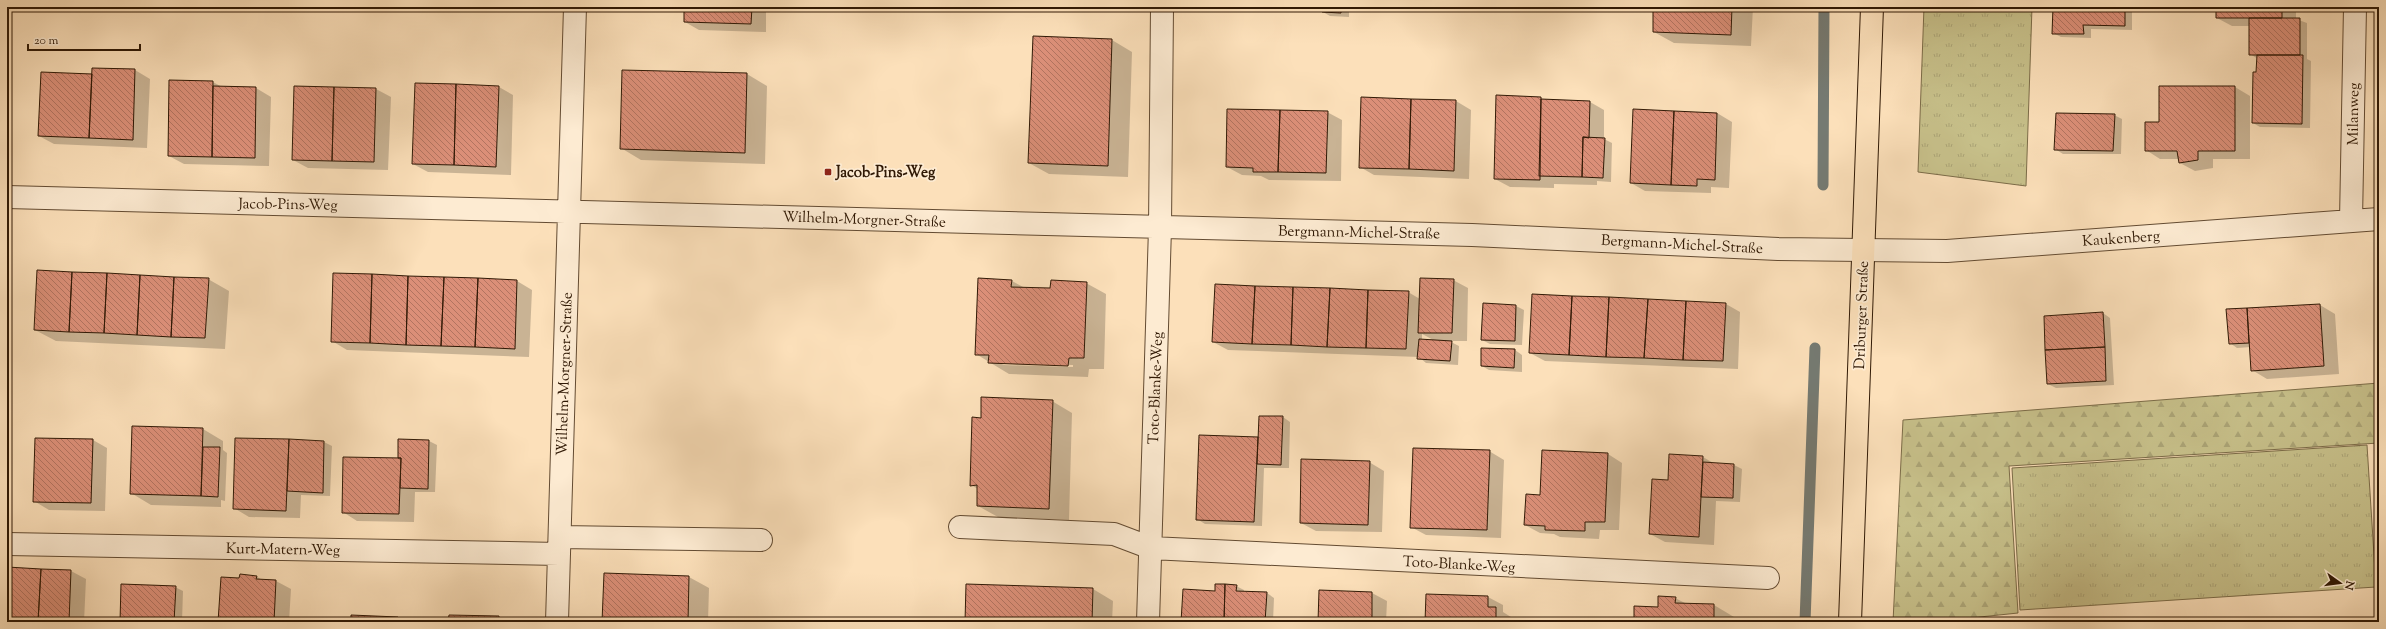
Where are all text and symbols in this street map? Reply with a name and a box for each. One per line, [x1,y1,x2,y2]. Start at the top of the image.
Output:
scale bar [28,26,140,52]
text: 20 m [34,32,59,50]
street label: Milanweg [2343,83,2366,146]
place label: Jacob-Pins-Weg [835,163,936,184]
marker: Jacob-Pins-Weg [823,167,833,177]
street label: Jacob-Pins-Weg [237,194,338,217]
street label: Wilhelm-Morgner-Straße [782,207,946,234]
street label: Bergmann-Michel-Straße [1278,222,1440,245]
street label: Kaukenberg [2081,226,2161,253]
street label: Bergmann-Michel-Straße [1600,231,1763,260]
street label: Driburger Straße [1850,260,1875,370]
street label: Wilhelm-Morgner-Straße [552,292,579,456]
street label: Toto-Blanke-Weg [1144,331,1169,445]
street label: Kurt-Matern-Weg [226,539,340,562]
street label: Toto-Blanke-Weg [1402,552,1516,579]
north arrow [2320,563,2360,603]
text: N [2340,578,2358,592]

